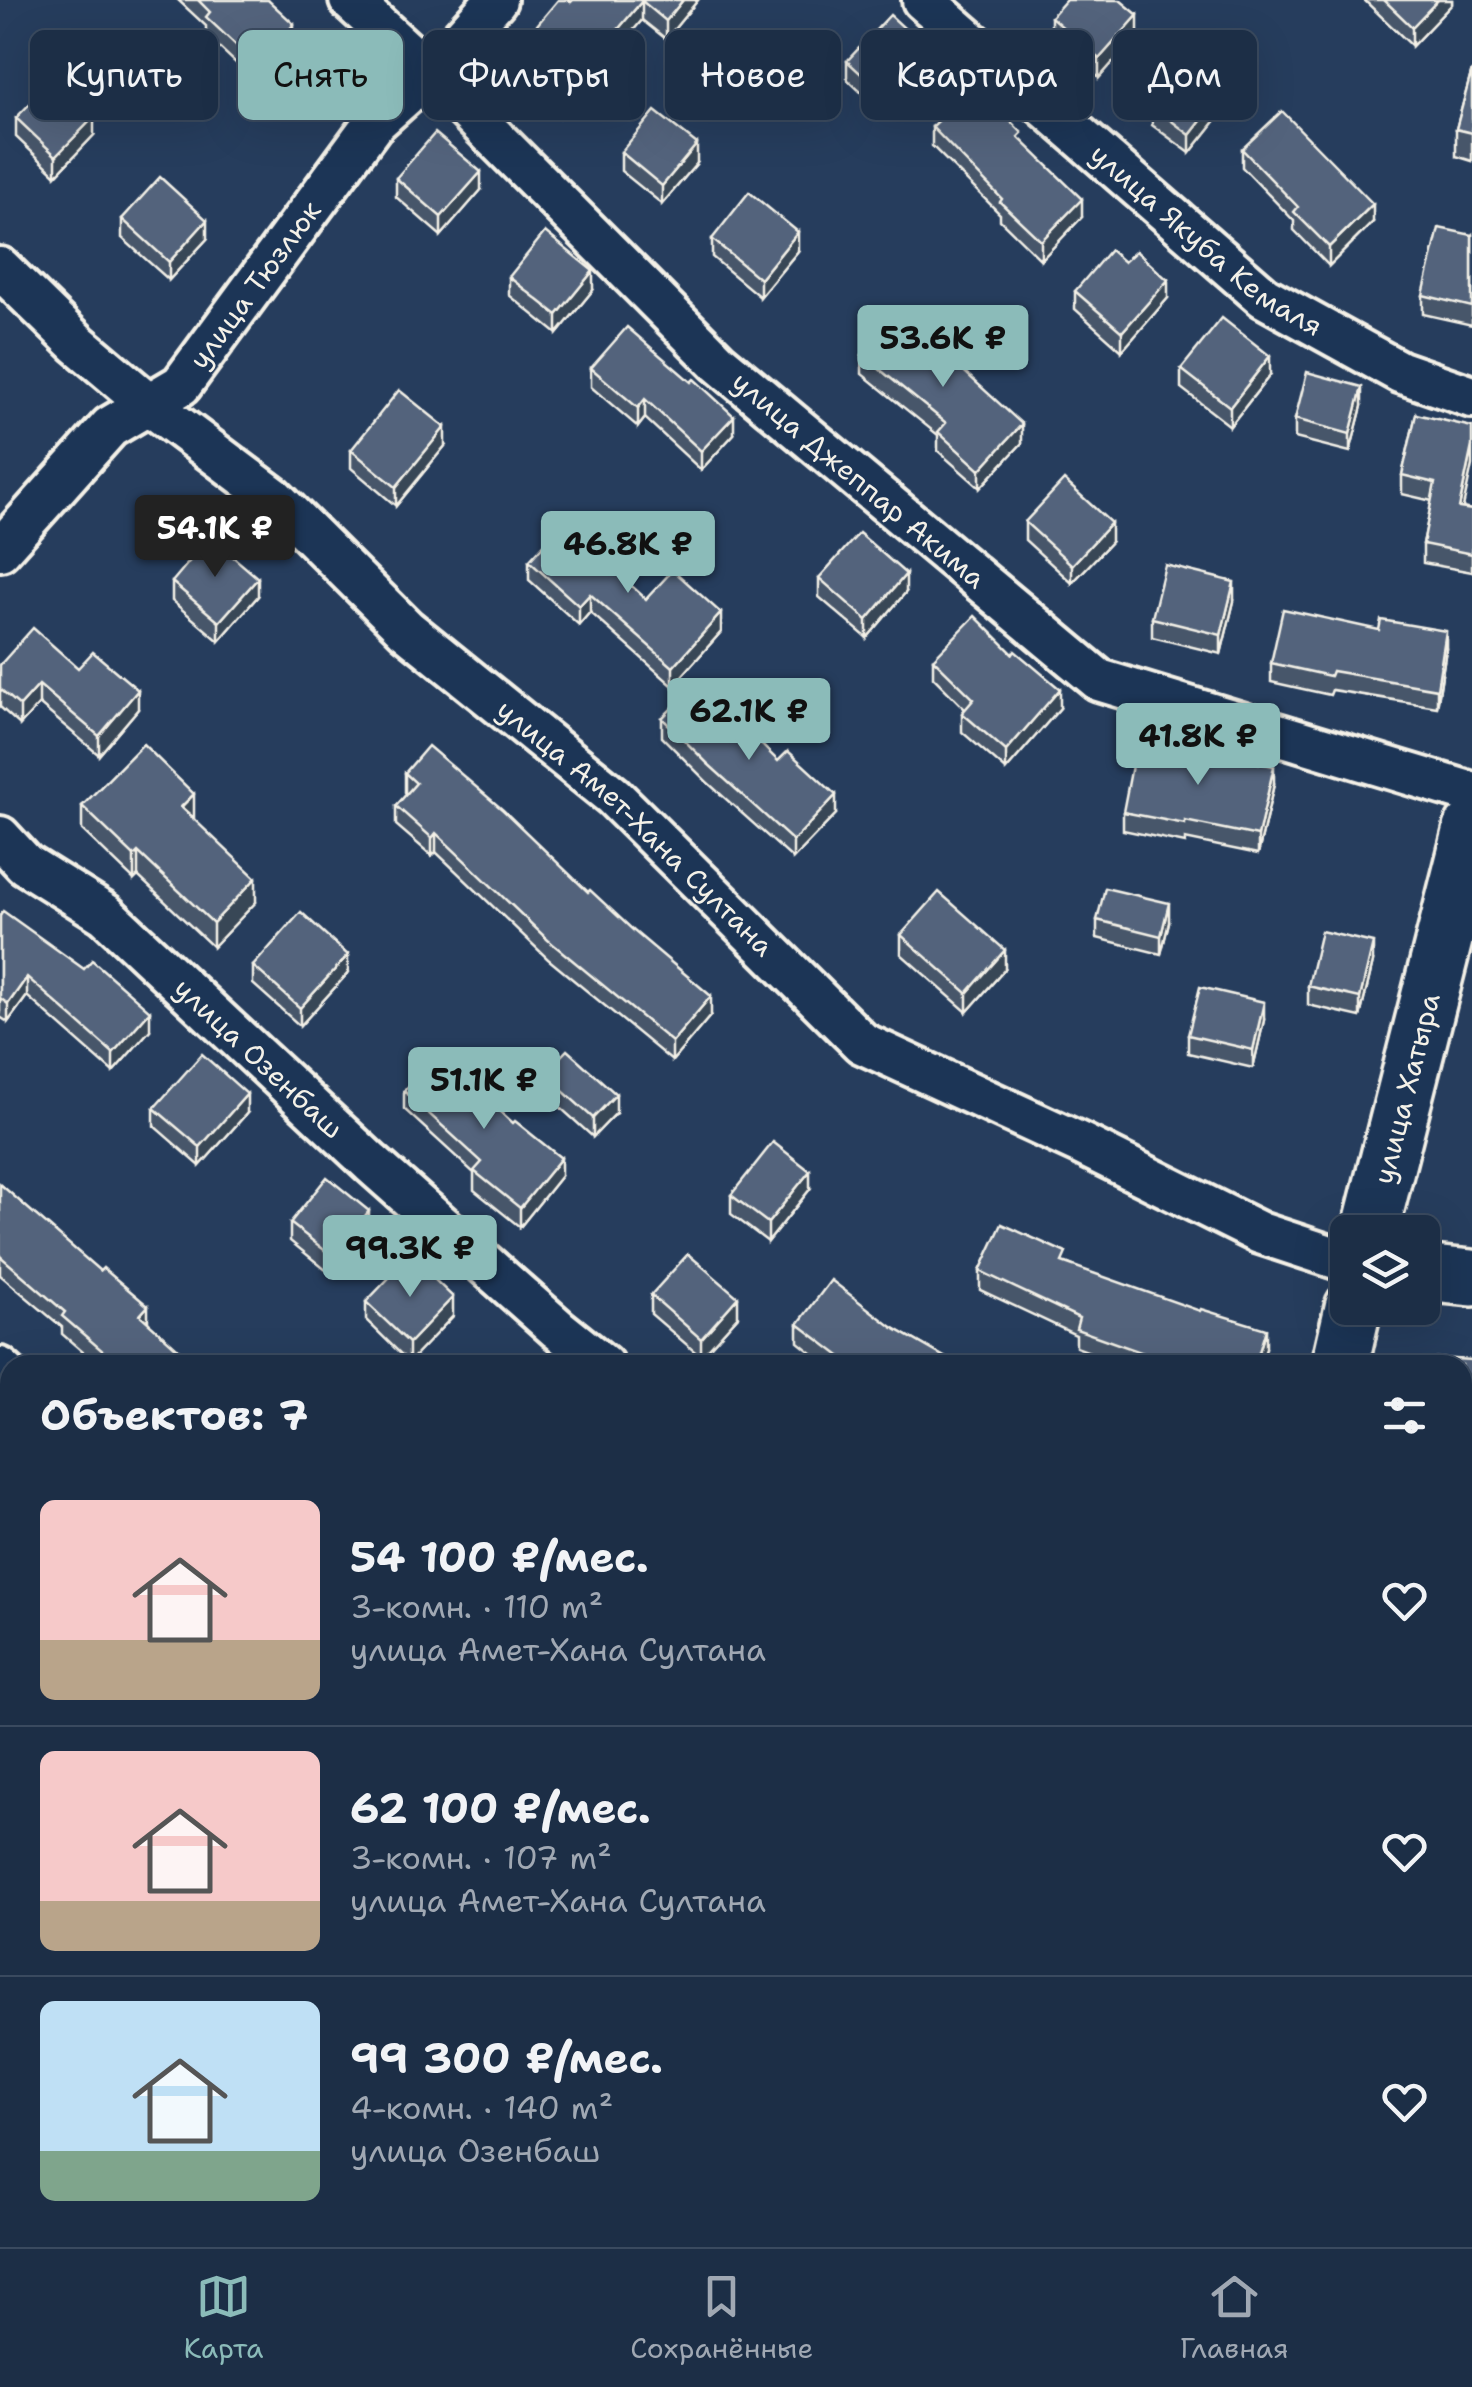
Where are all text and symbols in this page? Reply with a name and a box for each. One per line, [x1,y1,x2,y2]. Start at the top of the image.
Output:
chip: Купить [30,30,218,120]
chip: Снять [238,30,403,120]
chip: Фильтры [423,30,645,120]
chip: Новое [665,30,841,120]
chip: Квартира [861,30,1093,120]
chip: Дом [1113,30,1257,120]
street label: улица Якуба Кемаля [1082,135,1330,345]
street label: улица Тюзлюк [180,193,329,377]
pin: 53.6K ₽ [851,305,1035,390]
text: 53.6K ₽ [879,316,1007,359]
street label: улица Джеппар Акима [724,363,994,597]
pin: 54.1K ₽ [123,495,307,580]
text: 54.1K ₽ [157,506,273,549]
pin: 46.8K ₽ [536,511,720,596]
text: 46.8K ₽ [563,522,693,565]
pin: 62.1K ₽ [657,678,841,763]
text: 62.1K ₽ [689,689,809,732]
street label: улица Амет-Хана Султана [489,691,782,964]
pin: 41.8K ₽ [1106,703,1290,788]
text: 41.8K ₽ [1138,714,1258,757]
street label: улица Озенбаш [166,969,352,1147]
street label: улица Хатыра [1364,989,1449,1188]
pin: 51.1K ₽ [392,1047,576,1132]
text: 51.1K ₽ [430,1058,538,1101]
pin: 99.3K ₽ [318,1215,502,1300]
map controls [1330,1215,1440,1325]
button: layers [1330,1215,1440,1325]
text: 99.3K ₽ [345,1226,475,1269]
text: Объектов: 7 [40,1387,308,1443]
icon: filters [1377,1388,1432,1443]
text: 54 100 ₽/мес. [350,1529,649,1585]
icon: home [120,1540,240,1660]
icon: heart [1377,1573,1432,1628]
text: 3-комн. · 110 m² [350,1585,603,1628]
text: улица Амет-Хана Султана [350,1628,766,1671]
text: 62 100 ₽/мес. [350,1780,651,1836]
icon: home [120,1791,240,1911]
icon: heart [1377,1824,1432,1879]
text: 3-комн. · 107 m² [350,1836,612,1879]
text: улица Амет-Хана Султана [350,1879,766,1922]
text: 99 300 ₽/мес. [350,2030,663,2086]
icon: home [120,2041,240,2161]
icon: heart [1377,2074,1432,2129]
text: 4-комн. · 140 m² [350,2086,613,2129]
text: улица Озенбаш [350,2129,601,2172]
tab: Карта [183,2269,264,2367]
tab: Сохранённые [630,2269,813,2367]
tab: Главная [1180,2269,1289,2367]

